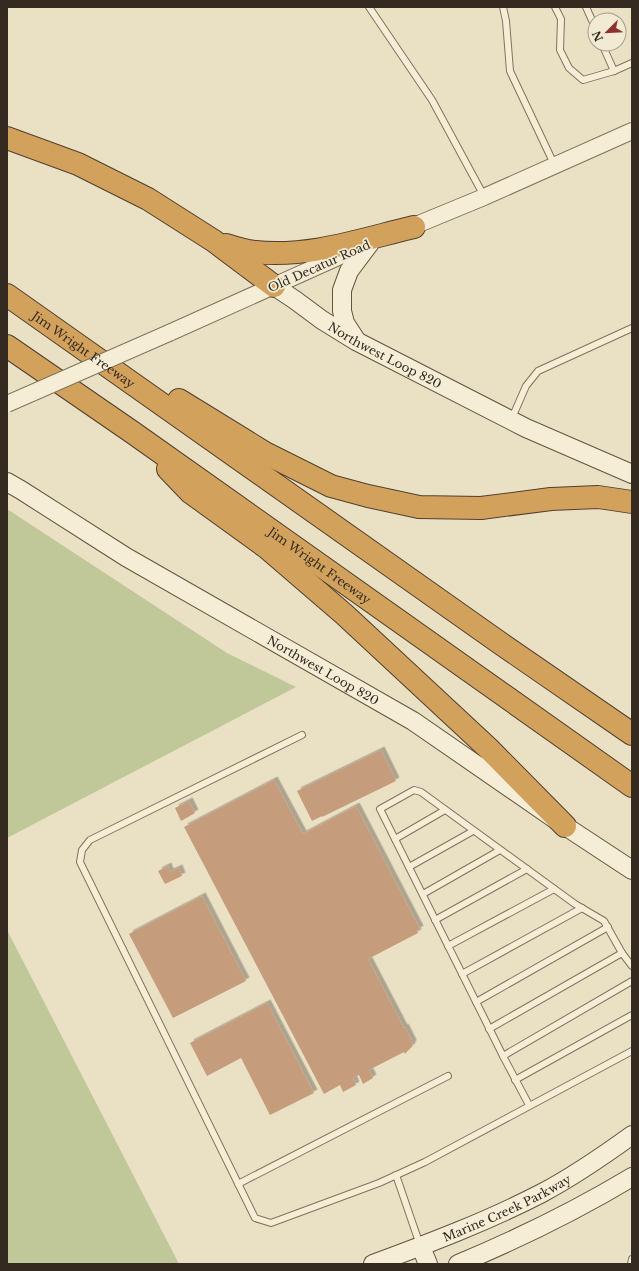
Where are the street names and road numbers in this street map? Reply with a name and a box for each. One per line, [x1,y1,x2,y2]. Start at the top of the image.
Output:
street label: Old Decatur Road [265,237,373,295]
street label: Jim Wright Freeway [28,307,138,391]
street label: Northwest Loop 820 [326,318,444,391]
street label: Jim Wright Freeway [264,522,375,607]
street label: Northwest Loop 820 [265,632,382,708]
street label: Marine Creek Parkway [440,1171,574,1244]

